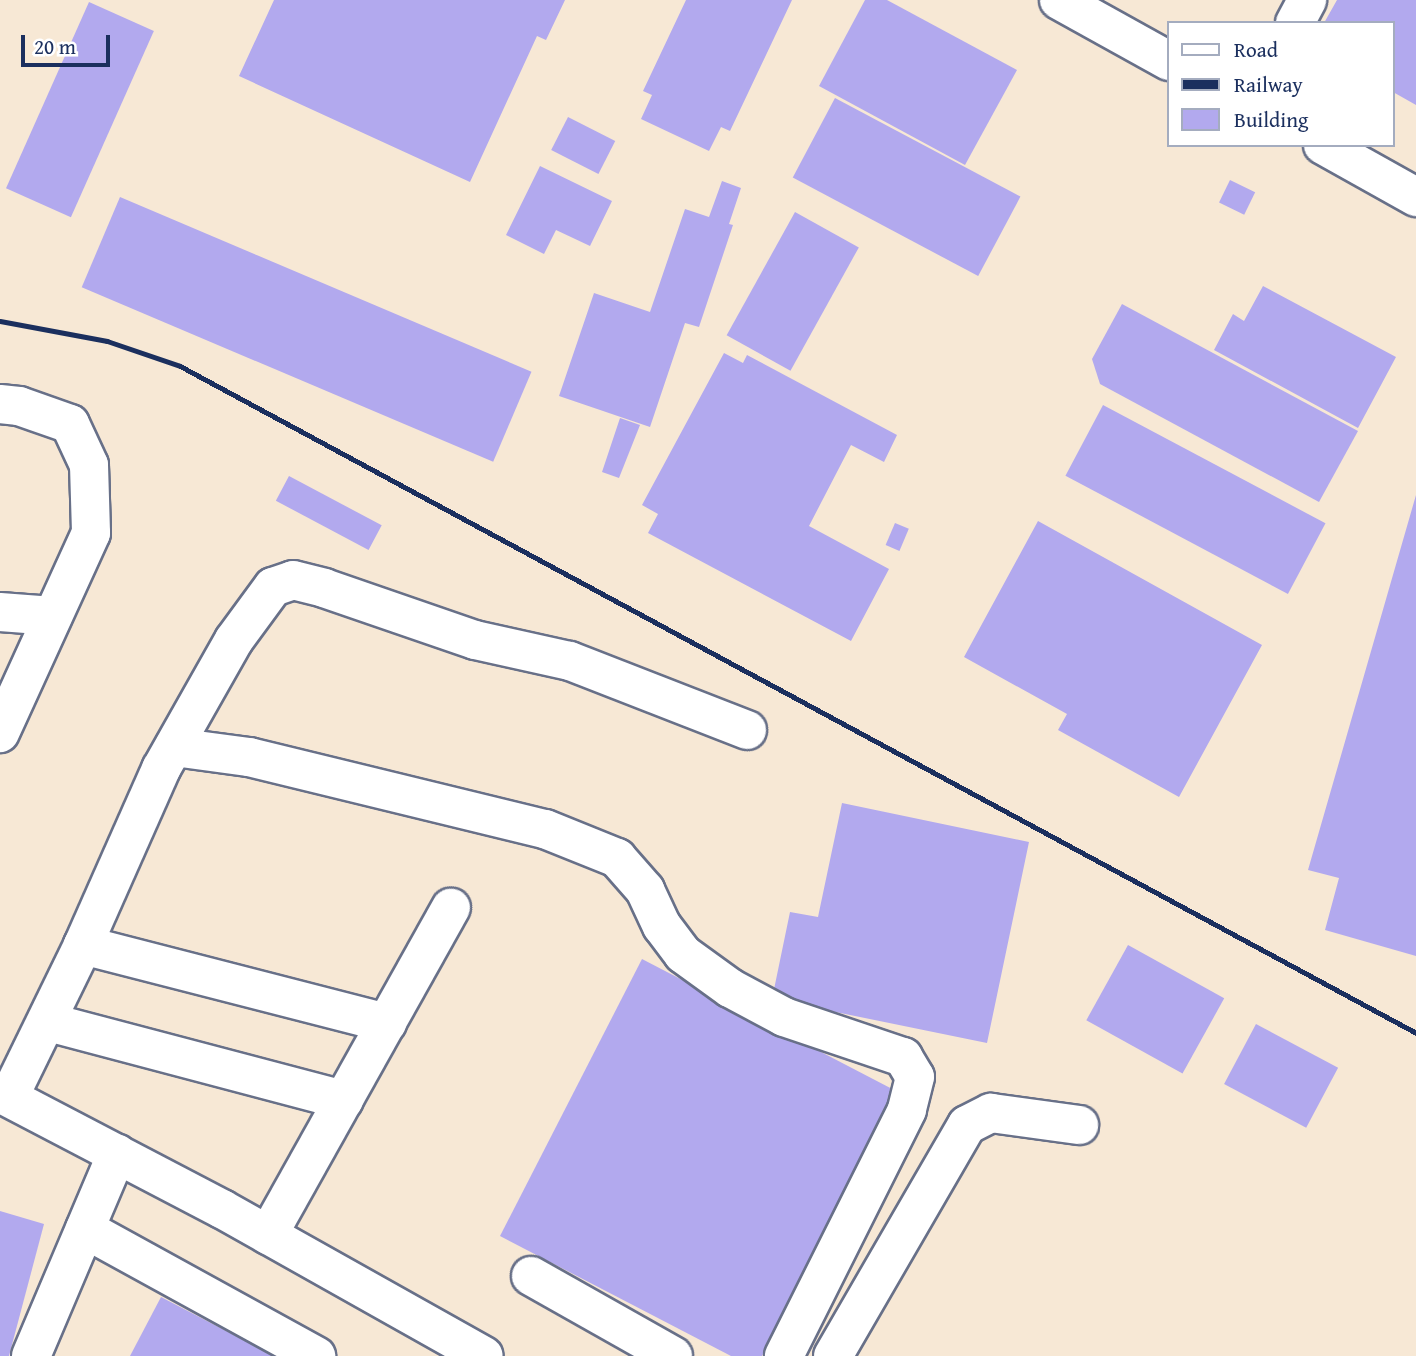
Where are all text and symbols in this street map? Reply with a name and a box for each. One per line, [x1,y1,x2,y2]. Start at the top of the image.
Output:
scale bar [24,21,114,65]
legend [1168,21,1395,147]
text: 20 m [34,31,76,62]
text: Road [1234,34,1278,65]
text: Railway [1234,69,1303,100]
text: Building [1234,104,1308,135]

